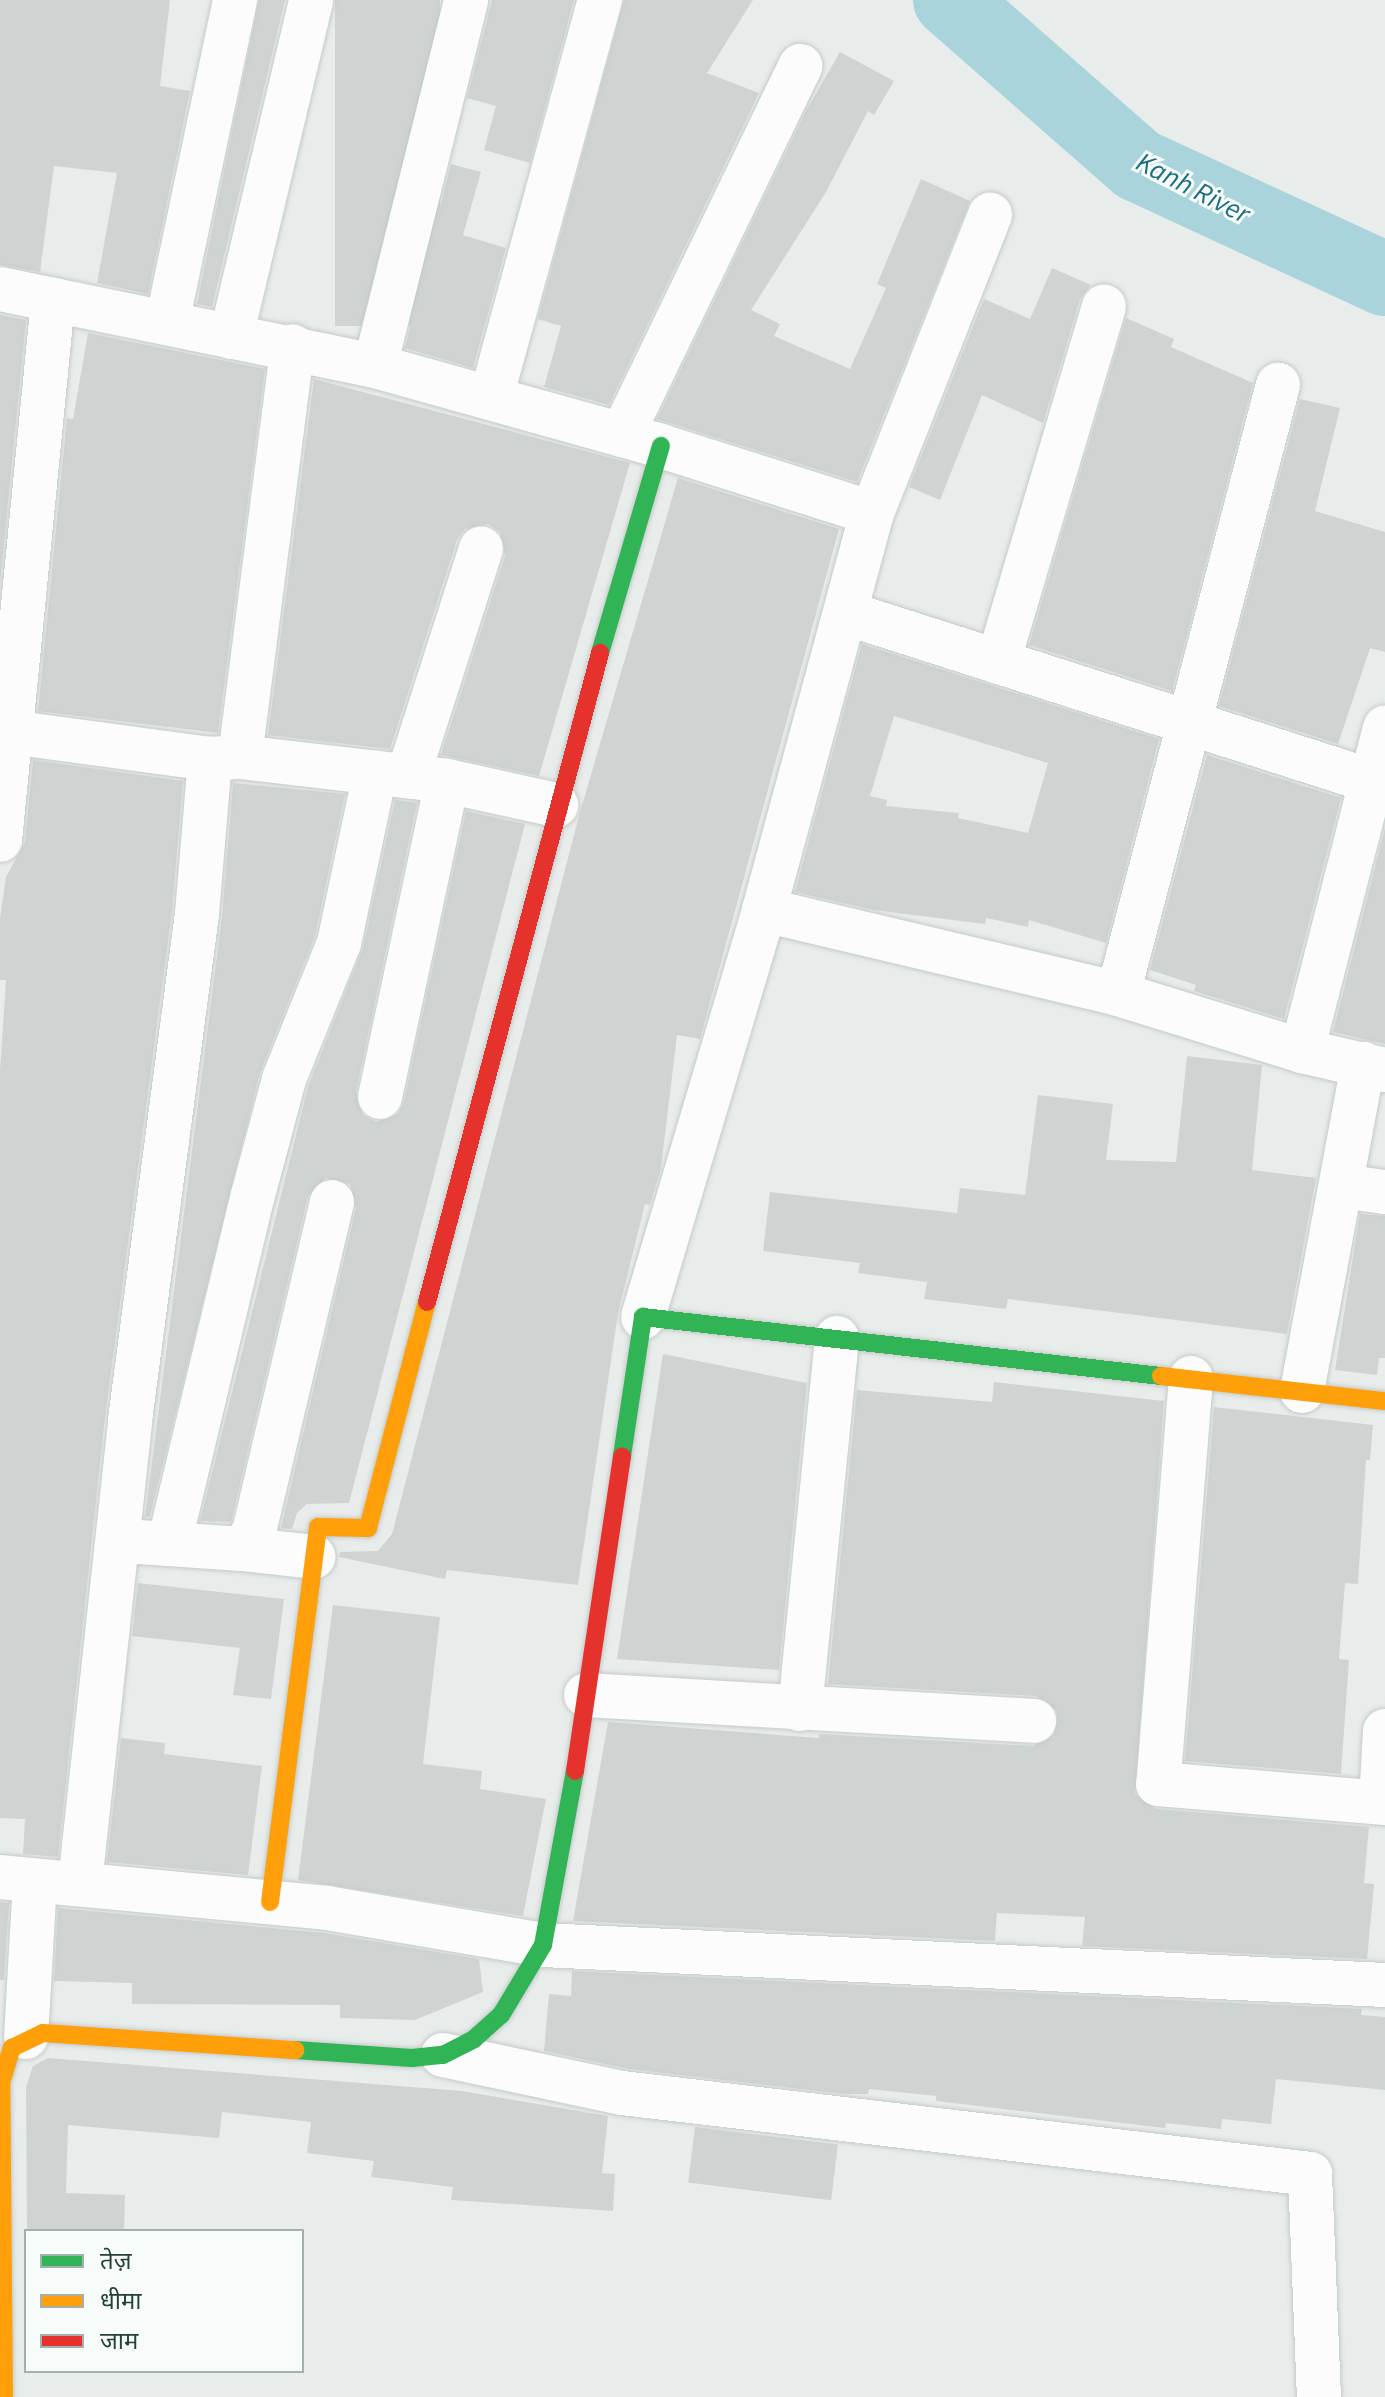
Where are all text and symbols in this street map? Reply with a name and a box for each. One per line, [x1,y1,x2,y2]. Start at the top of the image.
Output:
water label: Kanh River [1131,145,1255,231]
legend [24,2229,304,2373]
text: तेज़ [100,2244,132,2279]
text: धीमा [100,2284,142,2319]
text: जाम [100,2324,138,2359]

